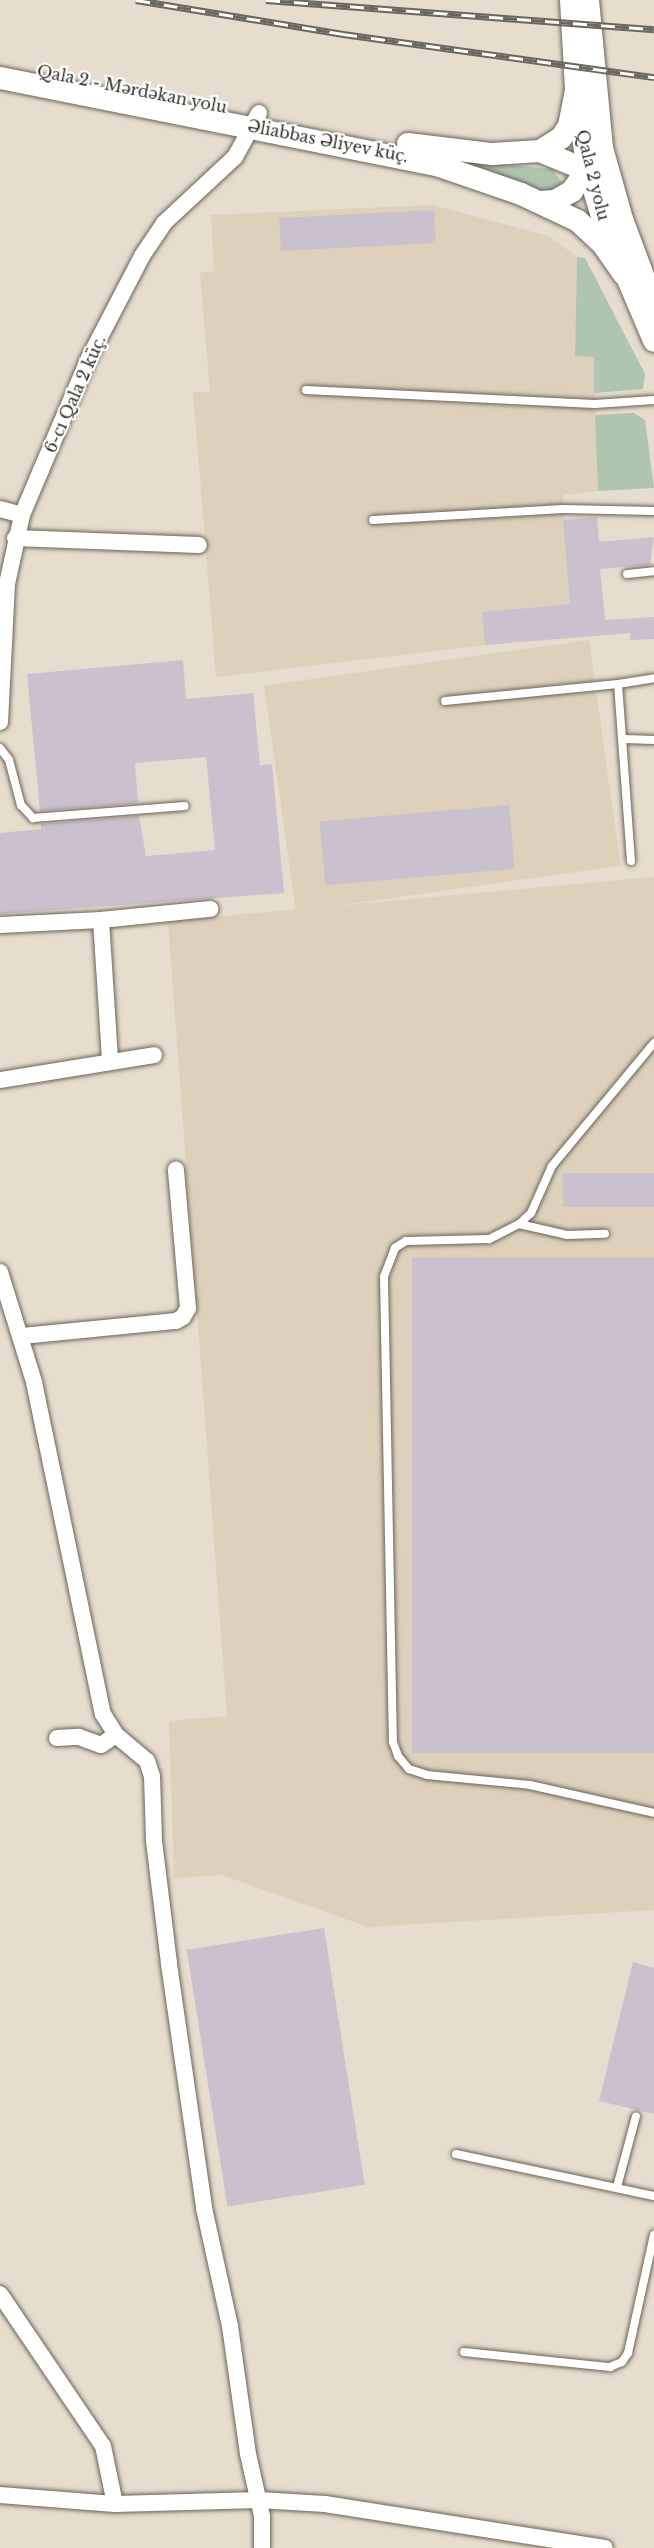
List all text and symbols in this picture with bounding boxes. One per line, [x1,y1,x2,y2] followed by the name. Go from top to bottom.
[35,61,229,117] street label: Qala 2 - Mərdəkan yolu
[246,116,410,166] street label: Əliabbas Əliyev küç.
[572,127,614,223] street label: Qala 2 yolu
[40,332,110,456] street label: 6-cı Qala 2 küç.

